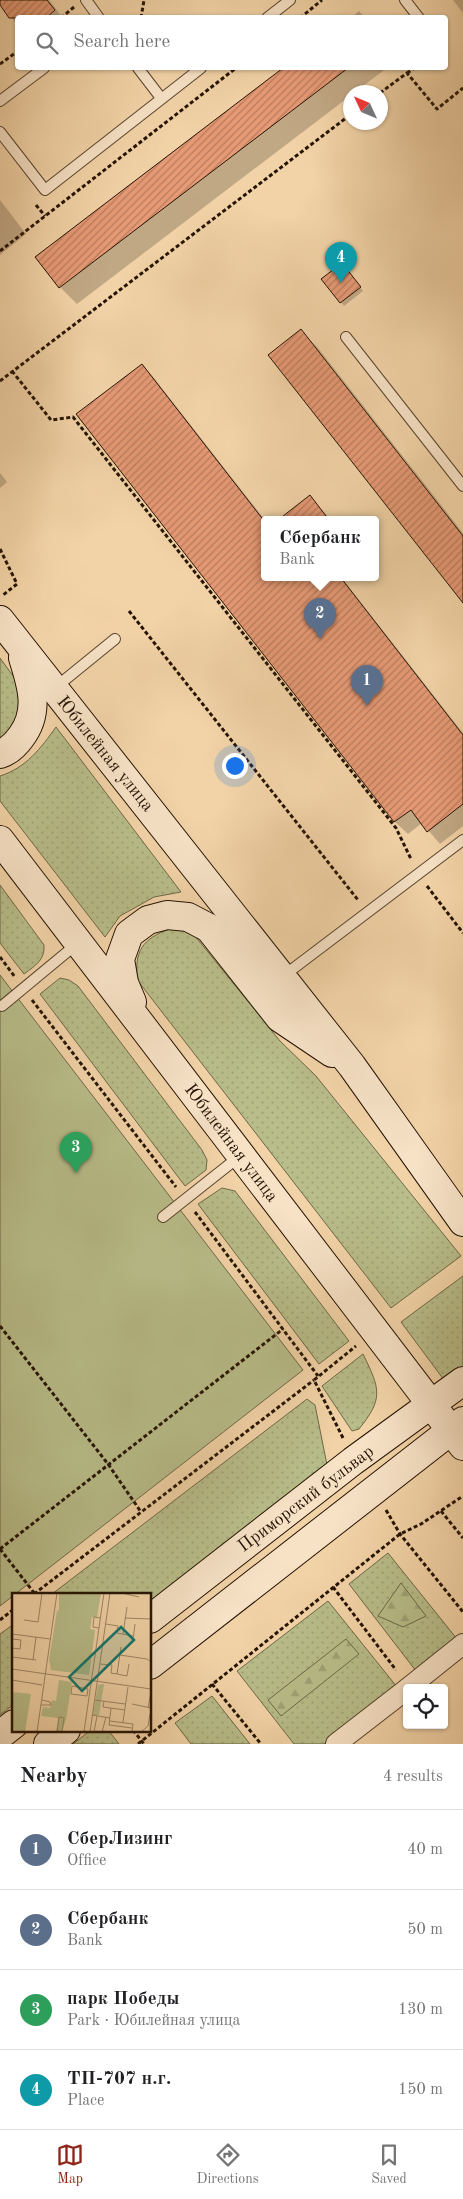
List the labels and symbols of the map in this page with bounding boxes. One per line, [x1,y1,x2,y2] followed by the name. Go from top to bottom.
[343,85,388,130] north arrow
[325,242,357,283] pin: 4
[304,598,336,639] pin: 2
[351,665,383,706] pin: 1
[53,693,157,815] street label: Юбилейная улица
[222,753,248,779] your location
[181,1081,281,1206] street label: Юбилейная улица
[60,1132,92,1173] pin: 3
[235,1442,377,1556] street label: Приморский бульвар
[12,1593,151,1732] inset map

